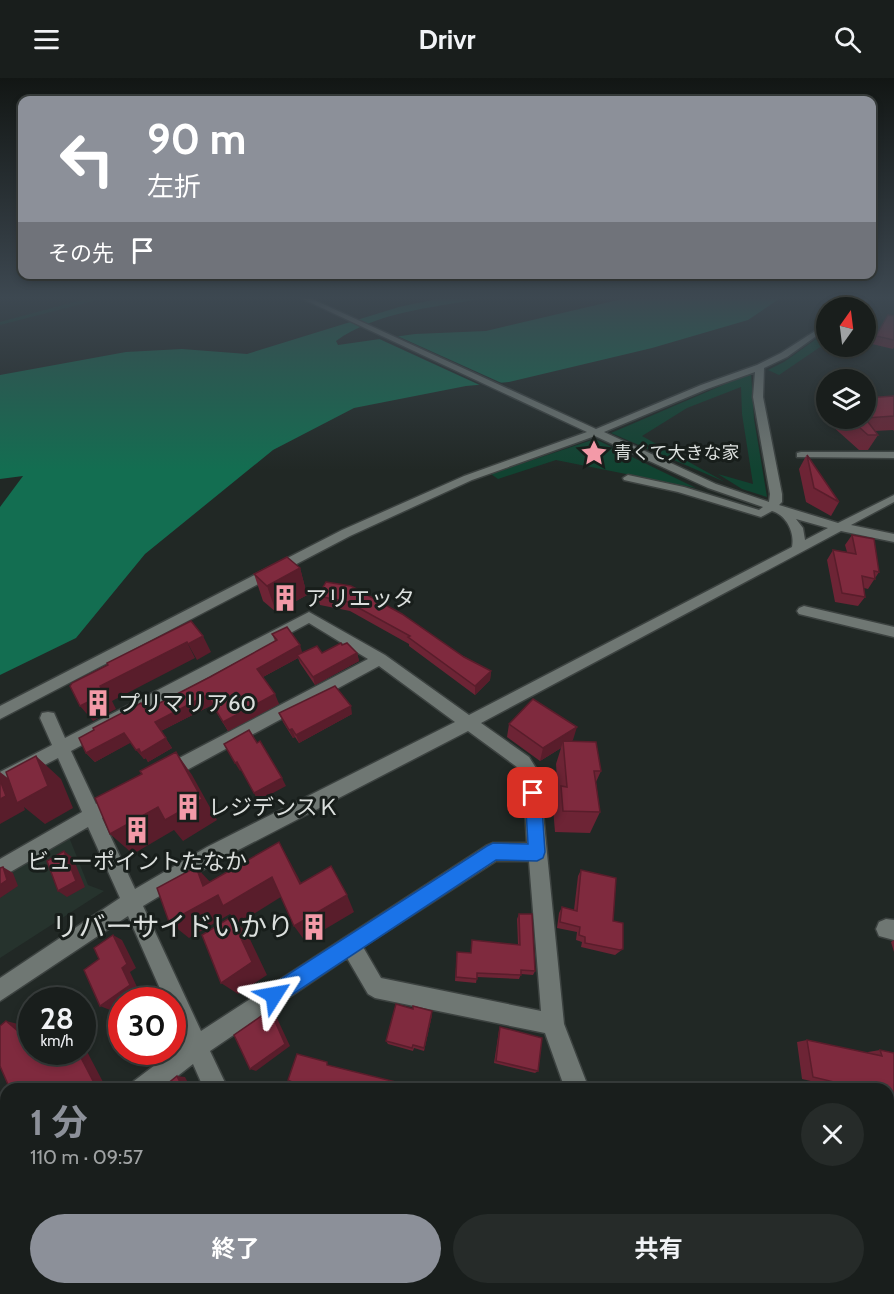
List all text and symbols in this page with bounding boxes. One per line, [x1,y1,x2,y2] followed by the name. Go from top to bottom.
[30,23,63,56] icon: menu
[419,23,475,56] text: Drivr
[831,23,864,56] icon: search
[147,113,246,165] text: 90 m
[48,120,126,198] icon: left
[147,170,201,203] text: 左折
[126,234,159,267] icon: arrive
[48,240,114,267] text: その先
[816,297,876,357] north arrow
[816,297,876,429] map controls
[816,369,876,429] button: layers
[579,438,609,468] place icon: 青くて大きな家
[614,442,739,464] place label: 青くて大きな家
[270,583,300,613] building icon: アリエッタ
[305,585,415,612] place label: アリエッタ
[83,688,113,718] building icon: プリマリア60
[118,690,256,717] place label: プリマリア60
[507,767,558,818] pin
[516,776,549,809] icon: arrive
[173,792,203,822] building icon: レジデンスＫ
[208,794,340,821] place label: レジデンスＫ
[122,815,152,845] building icon: ビューポイントたなか
[27,848,247,875] place label: ビューポイントたなか
[52,910,294,943] place label: リバーサイドいかり
[299,912,329,942] building icon: リバーサイドいかり
[242,963,306,1027] position arrow
[108,987,186,1065] speed limit sign: 30
[40,1000,74,1037] text: 28
[41,1032,73,1050] text: km/h
[30,1100,87,1144] text: 1 分
[801,1103,864,1166] button: close
[30,1145,143,1169] text: 110 m · 09:57
[30,1214,441,1283] button: 終了
[453,1214,864,1283] button: 共有

